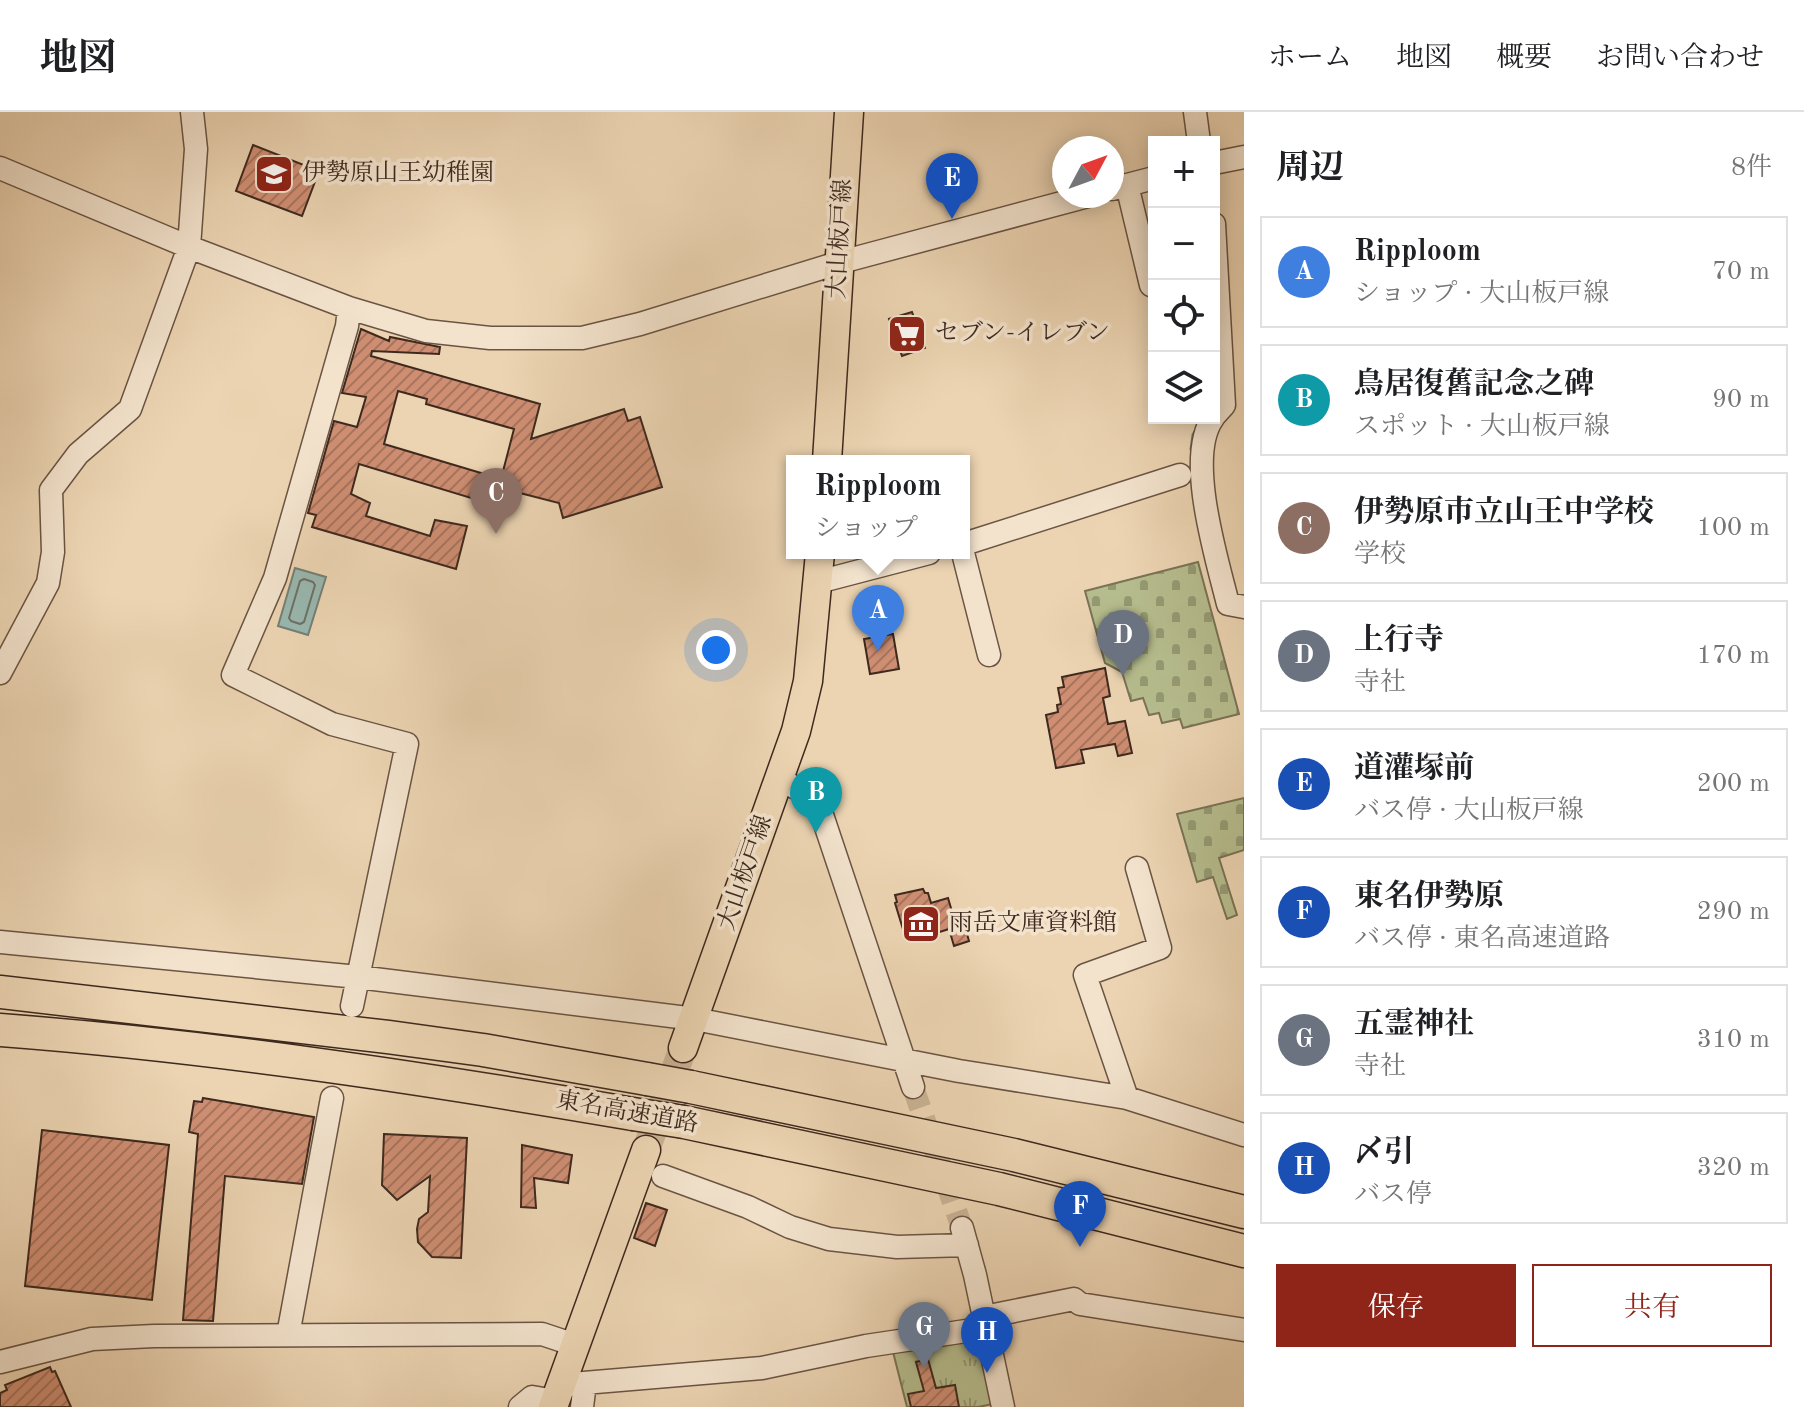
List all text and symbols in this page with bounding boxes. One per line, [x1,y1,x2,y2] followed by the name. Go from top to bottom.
[40,41,116,79] text: 地図
[1268,45,1352,73] text: ホーム
[1396,45,1452,73] text: 地図
[1496,45,1552,73] text: 概要
[1596,45,1764,73] text: お問い合わせ
[1052,136,1124,208] north arrow
[1148,136,1220,424] map controls
[1148,136,1220,208] button: +
[1276,152,1344,186] text: 周辺
[253,153,295,195] school or university icon: 伊勢原山王幼稚園
[926,153,978,219] pin: E
[1731,155,1772,181] text: 8件
[302,159,494,186] place label: 伊勢原山王幼稚園
[823,178,856,300] street label: 大山板戸線
[1148,208,1220,280] button: −
[1354,237,1481,267] text: Ripploom
[1294,259,1314,285] text: A
[1712,259,1770,285] text: 70 m
[1148,280,1220,352] button: locate
[1354,281,1609,307] text: ショップ · 大山板戸線
[886,313,928,355] supermarket icon: セブン-イレブン
[935,320,1110,346] place label: セブン-イレブン
[1148,352,1220,424] button: layers
[1354,370,1594,400] text: 鳥居復舊記念之碑
[1295,387,1313,413] text: B
[1712,387,1770,413] text: 90 m
[1354,414,1610,440] text: スポット · 大山板戸線
[786,455,970,559] popup
[470,468,522,534] pin: C
[815,472,941,502] text: Ripploom
[1354,498,1654,528] text: 伊勢原市立山王中学校
[1295,515,1313,541] text: C
[1697,515,1770,541] text: 100 m
[815,516,918,542] text: ショップ
[1354,542,1406,568] text: 学校
[852,585,904,651] pin: A
[1097,610,1149,676] pin: D
[1354,626,1444,656] text: 上行寺
[696,630,736,670] your location
[1294,643,1314,669] text: D
[1697,643,1770,669] text: 170 m
[1354,670,1406,696] text: 寺社
[1354,754,1474,784] text: 道灌塚前
[790,767,842,833] pin: B
[1295,771,1313,797] text: E
[1697,771,1770,797] text: 200 m
[1354,798,1584,824] text: バス停 · 大山板戸線
[712,811,777,934] street label: 大山板戸線
[1354,882,1504,912] text: 東名伊勢原
[1295,899,1313,925] text: F
[1697,899,1770,925] text: 290 m
[900,903,942,945] museum icon: 雨岳文庫資料館
[949,909,1117,936] place label: 雨岳文庫資料館
[1354,926,1610,952] text: バス停 · 東名高速道路
[1354,1010,1474,1040] text: 五霊神社
[1295,1027,1313,1053] text: G
[1697,1027,1770,1053] text: 310 m
[1354,1054,1406,1080] text: 寺社
[554,1086,701,1137] street label: 東名高速道路
[1354,1138,1414,1168] text: 〆引
[1293,1155,1315,1181] text: H
[1697,1155,1770,1181] text: 320 m
[1054,1181,1106,1247] pin: F
[1354,1182,1432,1208] text: バス停
[1276,1264,1516,1347] button: 保存
[1532,1264,1772,1347] button: 共有
[898,1302,950,1368] pin: G
[961,1307,1013,1373] pin: H

